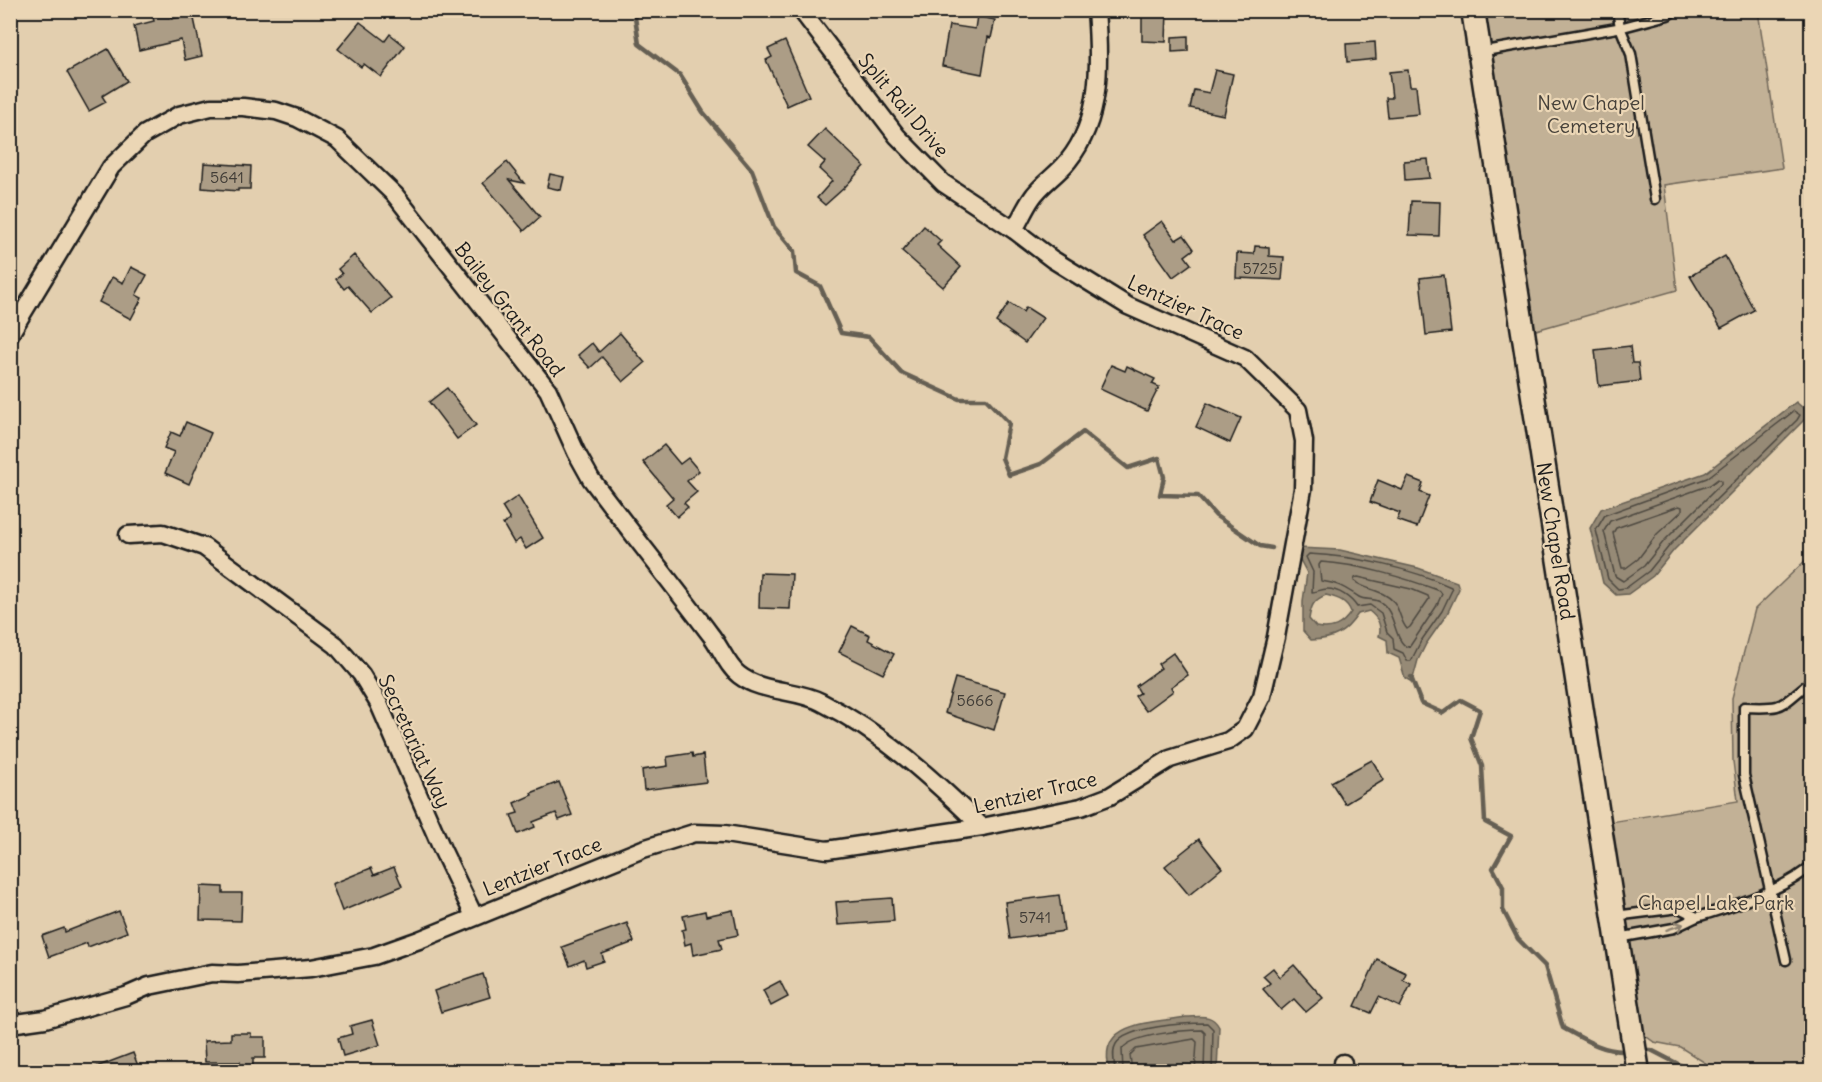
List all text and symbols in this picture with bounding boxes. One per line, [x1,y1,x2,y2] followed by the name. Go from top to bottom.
[853,48,955,162] street label: Split Rail Drive
[1537,90,1645,138] park label: New Chapel Cemetery
[210,167,244,187] house number: 5641
[450,237,570,381] street label: Bailey Grant Road
[1242,258,1278,278] house number: 5725
[1124,269,1248,345] street label: Lentzier Trace
[1531,460,1581,622] street label: New Chapel Road
[373,670,457,812] street label: Secretariat Way
[957,690,993,710] house number: 5666
[971,766,1099,818] street label: Lentzier Trace
[479,831,605,901] street label: Lentzier Trace
[1638,890,1794,915] park label: Chapel Lake Park
[1019,907,1051,927] house number: 5741
[1665,920,1684,931] one-way arrow

